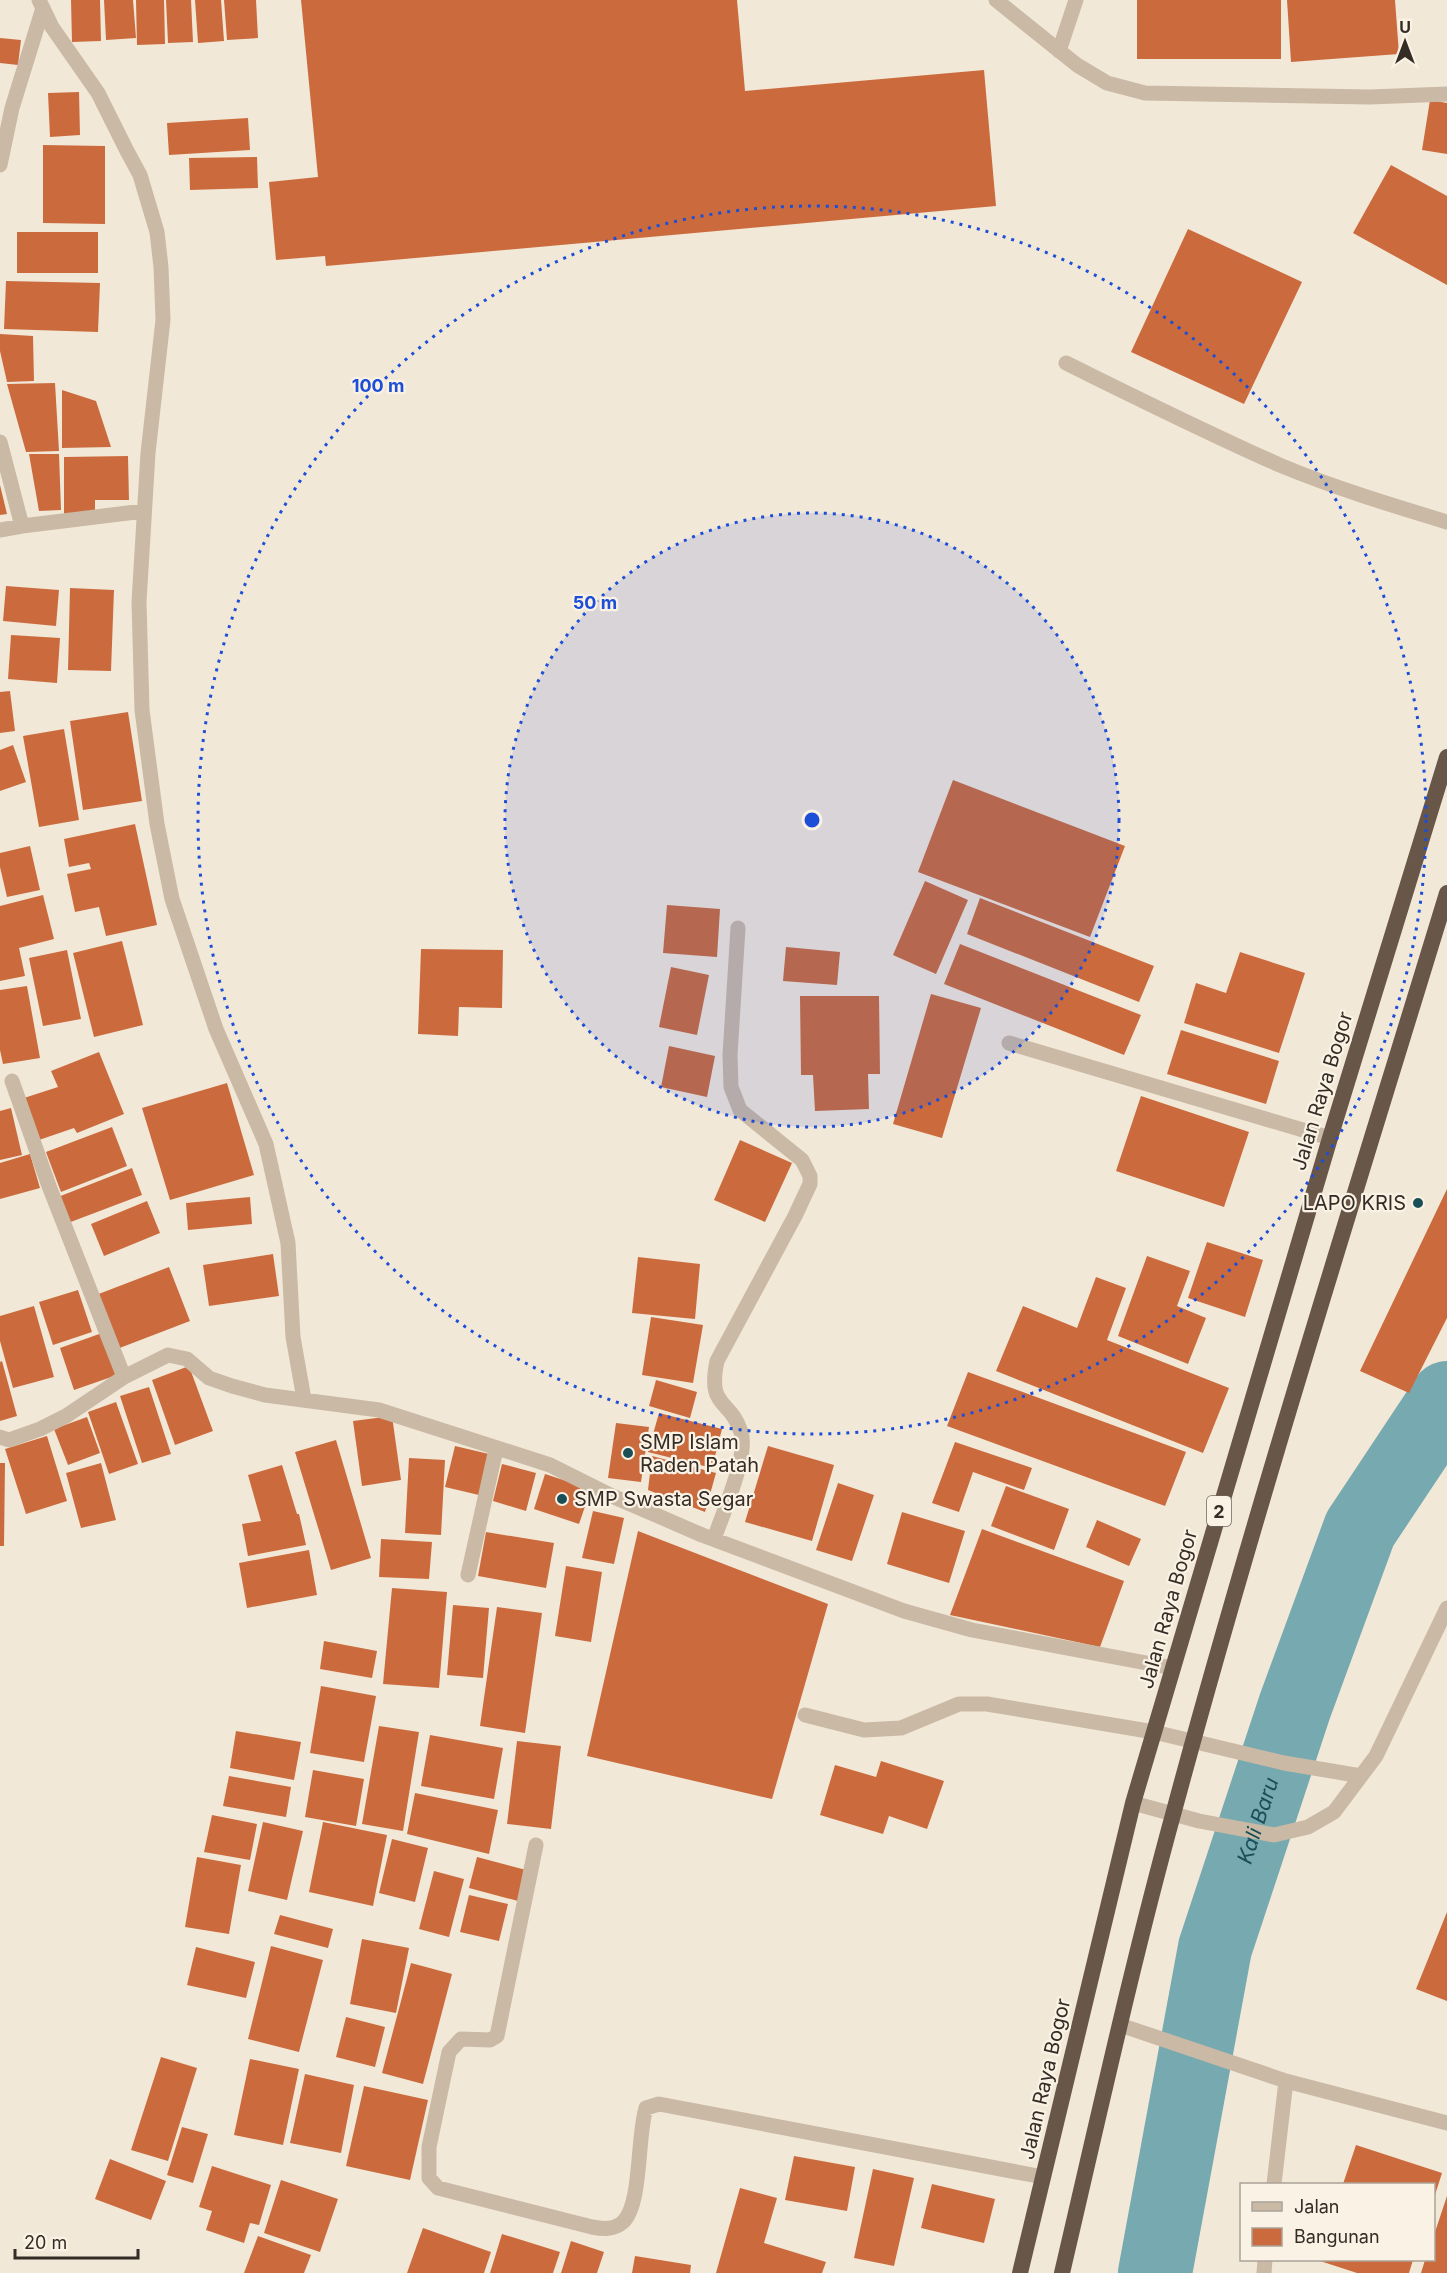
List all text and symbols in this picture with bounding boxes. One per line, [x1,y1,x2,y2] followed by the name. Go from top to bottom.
[1375,12,1435,72] north arrow
[1399,17,1411,37] text: U
[352,375,404,396] text: 100 m
[573,592,617,613] text: 50 m
[802,810,822,830] centre of rings
[1286,1008,1358,1173] street label: Jalan Raya Bogor
[1303,1191,1406,1215] place label: LAPO KRIS
[1411,1196,1425,1210] marker: LAPO KRIS
[640,1430,759,1477] place label: SMP Islam Raden Patah
[621,1446,635,1460] marker: SMP Islam Raden Patah
[574,1487,754,1511] place label: SMP Swasta Segar
[555,1492,569,1506] marker: SMP Swasta Segar
[1207,1496,1231,1526] road number: 2
[1134,1526,1202,1691] street label: Jalan Raya Bogor
[1231,1774,1283,1867] water label: Kali Baru
[1015,1996,1075,2162] street label: Jalan Raya Bogor
[1240,2183,1435,2261] legend
[1294,2196,1339,2217] text: Jalan
[15,2222,138,2260] scale bar
[1294,2226,1380,2247] text: Bangunan
[24,2232,67,2253] text: 20 m

